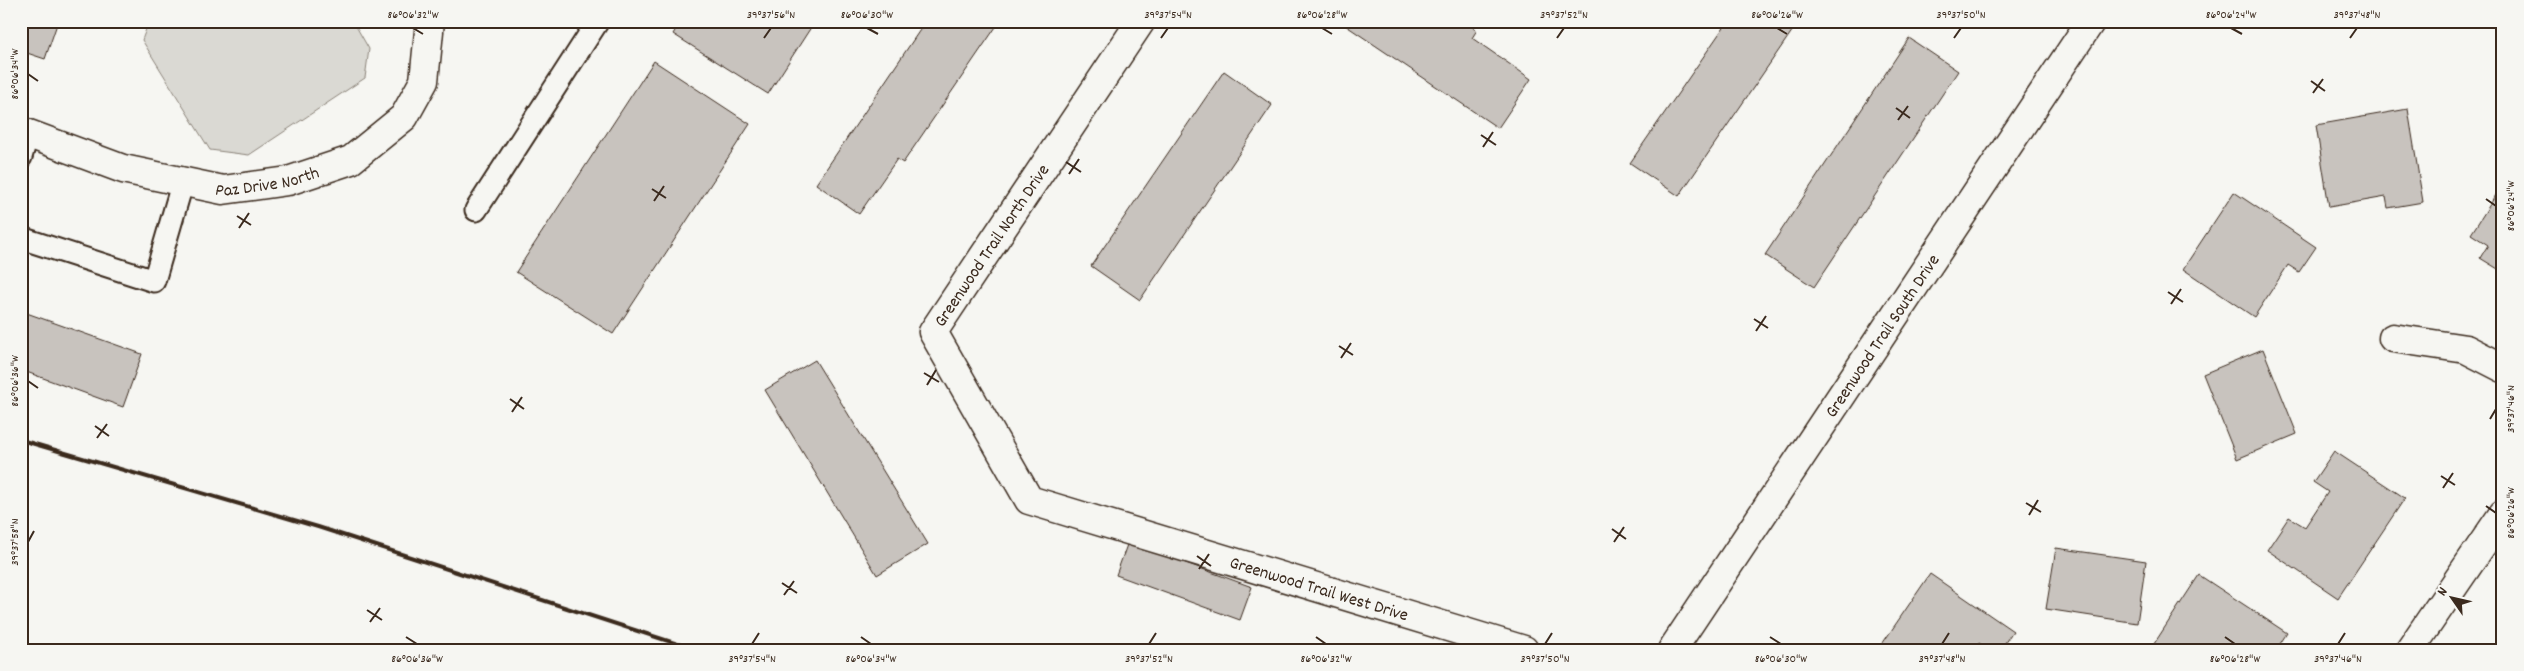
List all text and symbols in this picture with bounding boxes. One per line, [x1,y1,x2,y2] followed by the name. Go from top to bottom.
[387,7,439,24] text: 86°06'32"W
[747,7,795,24] text: 39°37'56"N
[841,7,893,24] text: 86°06'30"W
[1144,7,1192,24] text: 39°37'54"N
[1297,7,1347,24] text: 86°06'28"W
[1540,7,1588,24] text: 39°37'52"N
[1751,7,1803,24] text: 86°06'26"W
[1936,7,1986,24] text: 39°37'50"N
[2206,7,2256,24] text: 86°06'24"W
[2334,7,2381,24] text: 39°37'48"N
[7,48,24,99] text: 86°06'34"W
[929,160,1057,333] street label: Greenwood Trail North Drive
[213,161,323,205] street label: Paz Drive North
[2503,181,2520,231] text: 86°06'24"W
[1820,250,1947,423] street label: Greenwood Trail South Drive
[7,355,24,407] text: 86°06'36"W
[2503,385,2520,433] text: 39°37'46"N
[2503,487,2520,539] text: 86°06'26"W
[7,518,24,566] text: 39°37'58"N
[1226,551,1411,629] street label: Greenwood Trail West Drive
[2426,574,2476,624] north arrow
[2433,583,2453,600] text: N
[391,651,443,668] text: 86°06'36"W
[728,651,776,668] text: 39°37'54"N
[846,651,897,668] text: 86°06'34"W
[1125,651,1173,668] text: 39°37'52"N
[1300,651,1352,668] text: 86°06'32"W
[1520,651,1570,668] text: 39°37'50"N
[1755,651,1807,668] text: 86°06'30"W
[1919,651,1966,668] text: 39°37'48"N
[2210,651,2260,668] text: 86°06'28"W
[2314,651,2362,668] text: 39°37'46"N

